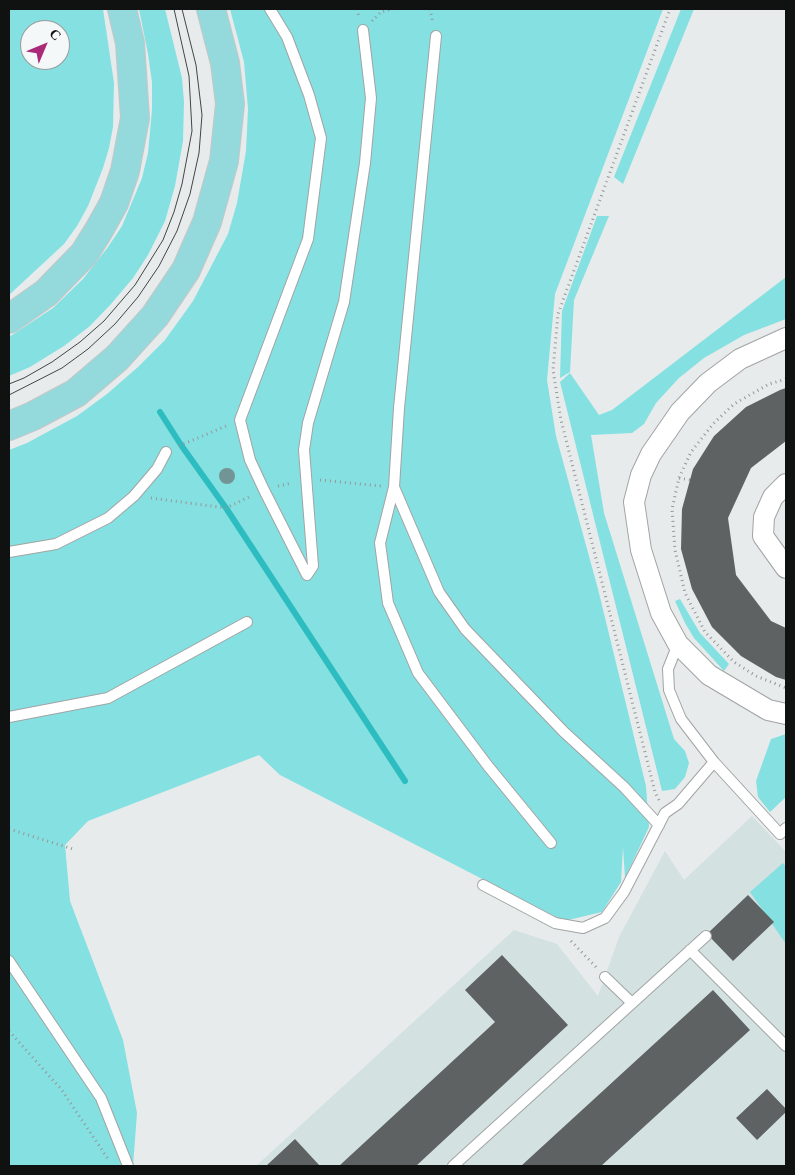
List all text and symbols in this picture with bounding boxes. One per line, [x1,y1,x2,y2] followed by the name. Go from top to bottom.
[20,20,70,70] north arrow
[46,26,64,44] text: С

